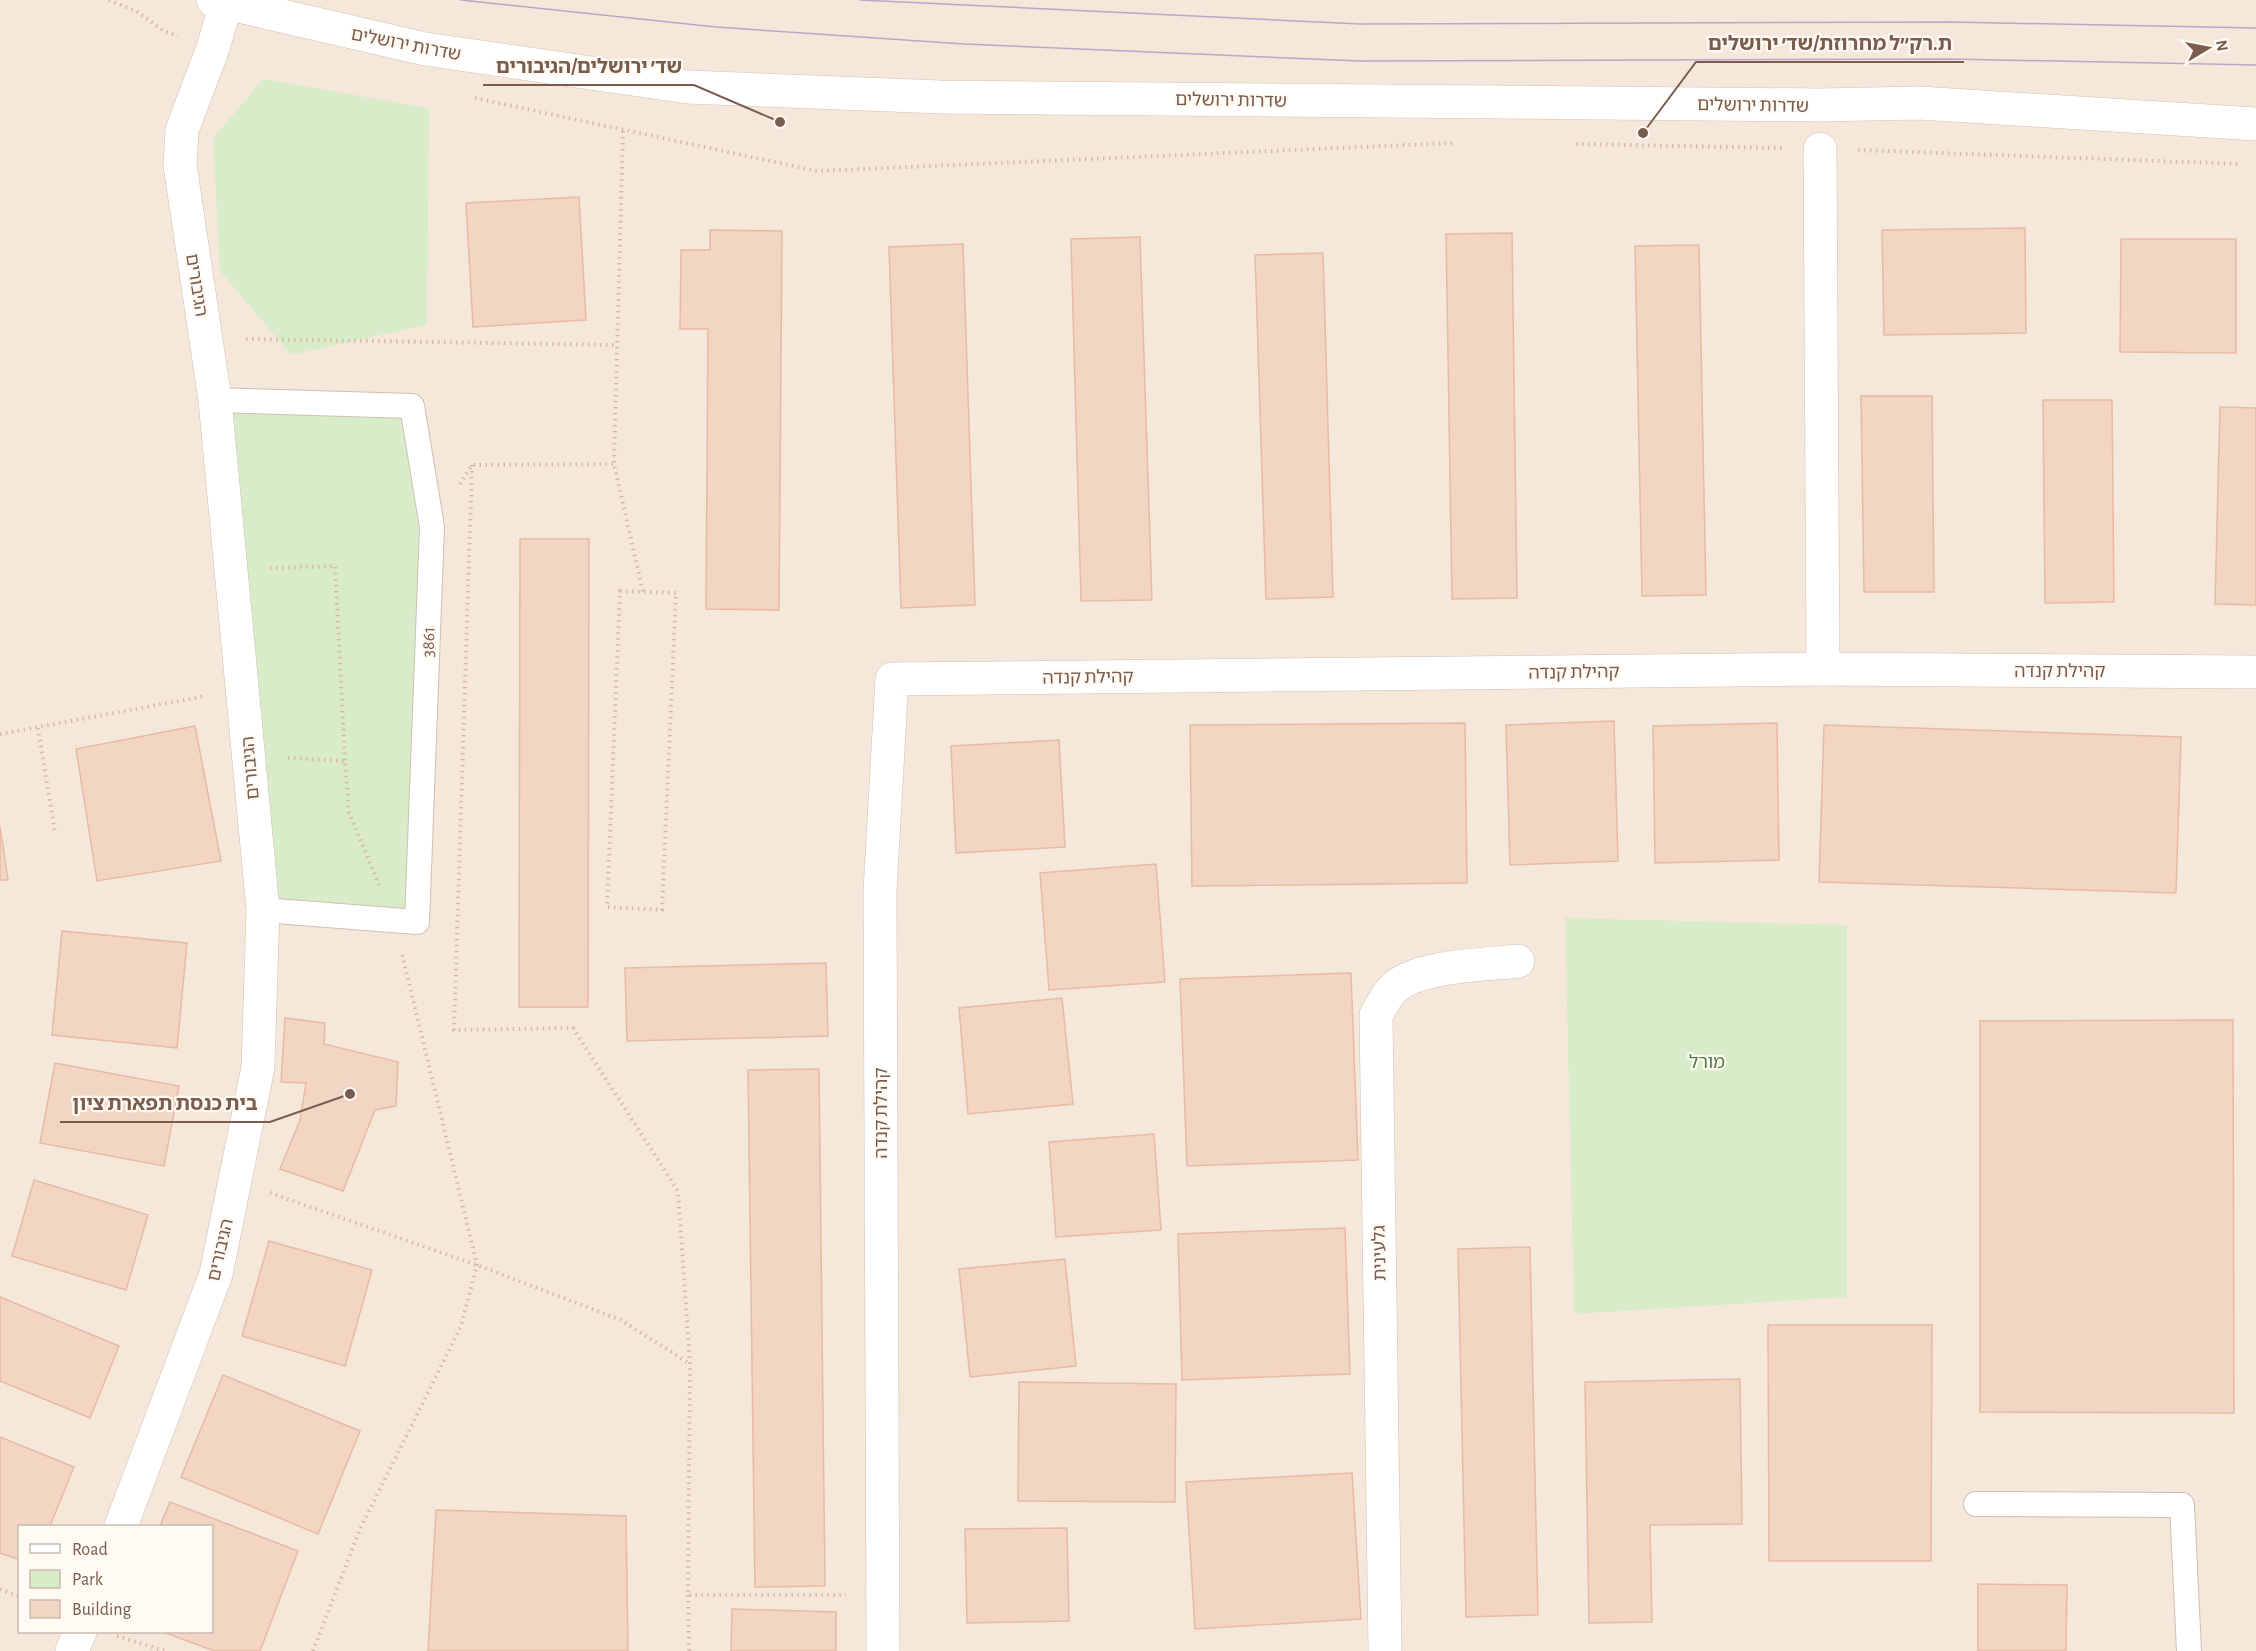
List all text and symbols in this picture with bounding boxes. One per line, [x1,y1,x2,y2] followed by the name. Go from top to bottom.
[2178,18,2238,78] north arrow
[1696,24,1964,62] callout: ת.רק״ל מחרוזת/שד׳ ירושלים
[349,25,463,64] street label: שדרות ירושלים
[1708,34,1952,54] text: ת.רק״ל מחרוזת/שד׳ ירושלים
[2213,39,2231,52] text: N
[483,47,694,85] callout: שד׳ ירושלים/הגיבורים
[496,57,682,77] text: שד׳ ירושלים/הגיבורים
[1175,90,1287,111] street label: שדרות ירושלים
[1697,95,1809,116] street label: שדרות ירושלים
[182,252,210,318] street label: הגיבורים
[419,626,439,658] street label: 3861
[1528,662,1620,683] street label: קהילת קנדה
[2014,662,2106,681] street label: קהילת קנדה
[1042,667,1134,688] street label: קהילת קנדה
[239,735,263,800] street label: הגיבורים
[1689,1053,1725,1072] park label: מורל
[872,1067,891,1159] street label: קהילת קנדה
[60,1084,270,1122] callout: בית כנסת תפארת ציון
[72,1094,258,1114] text: בית כנסת תפארת ציון
[205,1217,237,1283] street label: הגיבורים
[1370,1225,1389,1281] street label: גלעינית
[18,1525,213,1633] legend
[72,1541,108,1559] text: Road
[72,1571,104,1589] text: Park
[72,1601,132,1619] text: Building

